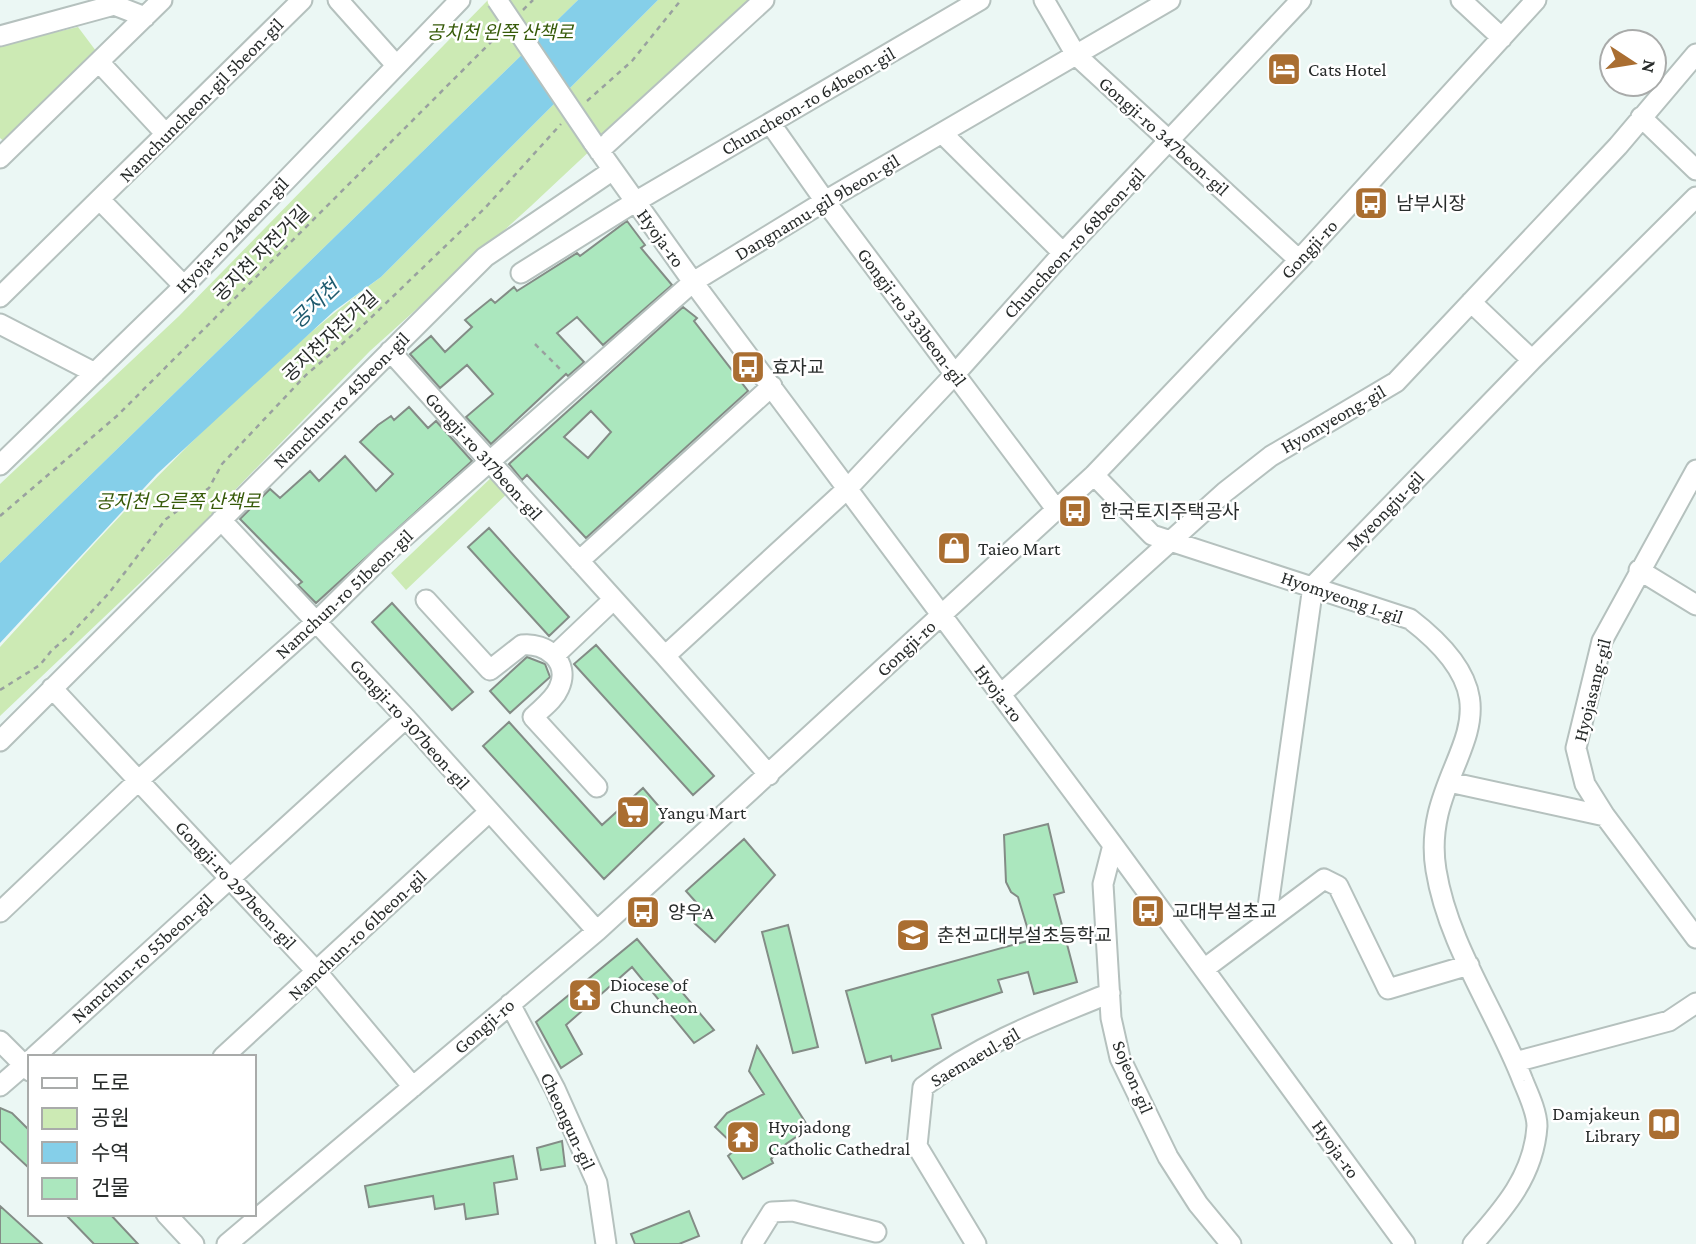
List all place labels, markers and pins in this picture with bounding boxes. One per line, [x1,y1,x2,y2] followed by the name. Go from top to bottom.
[1265,50,1303,88] hotel icon: Cats Hotel
[1308,59,1386,80] place label: Cats Hotel
[1352,184,1390,222] bus stop icon: 남부시장
[1396,193,1466,214] place label: 남부시장
[729,348,767,386] bus stop icon: 효자교
[772,357,824,378] place label: 효자교
[1056,492,1094,530] bus stop icon: 한국토지주택공사
[1100,501,1240,522] place label: 한국토지주택공사
[935,529,973,567] shop icon: Taieo Mart
[978,538,1061,559] place label: Taieo Mart
[614,793,652,831] supermarket icon: Yangu Mart
[658,802,747,823] place label: Yangu Mart
[1129,892,1167,930] bus stop icon: 교대부설초교
[624,893,662,931] bus stop icon: 양우A
[1172,901,1277,922] place label: 교대부설초교
[668,902,714,923] place label: 양우A
[894,916,932,954] school or university icon: 춘천교대부설초등학교
[937,925,1112,946] place label: 춘천교대부설초등학교
[610,974,698,1017] place label: Diocese of Chuncheon
[566,976,604,1014] temple icon: Diocese of Chuncheon
[1552,1103,1640,1146] place label: Damjakeun Library
[1645,1105,1683,1143] library icon: Damjakeun Library
[768,1116,910,1159] place label: Hyojadong Catholic Cathedral
[724,1118,762,1156] temple icon: Hyojadong Catholic Cathedral

